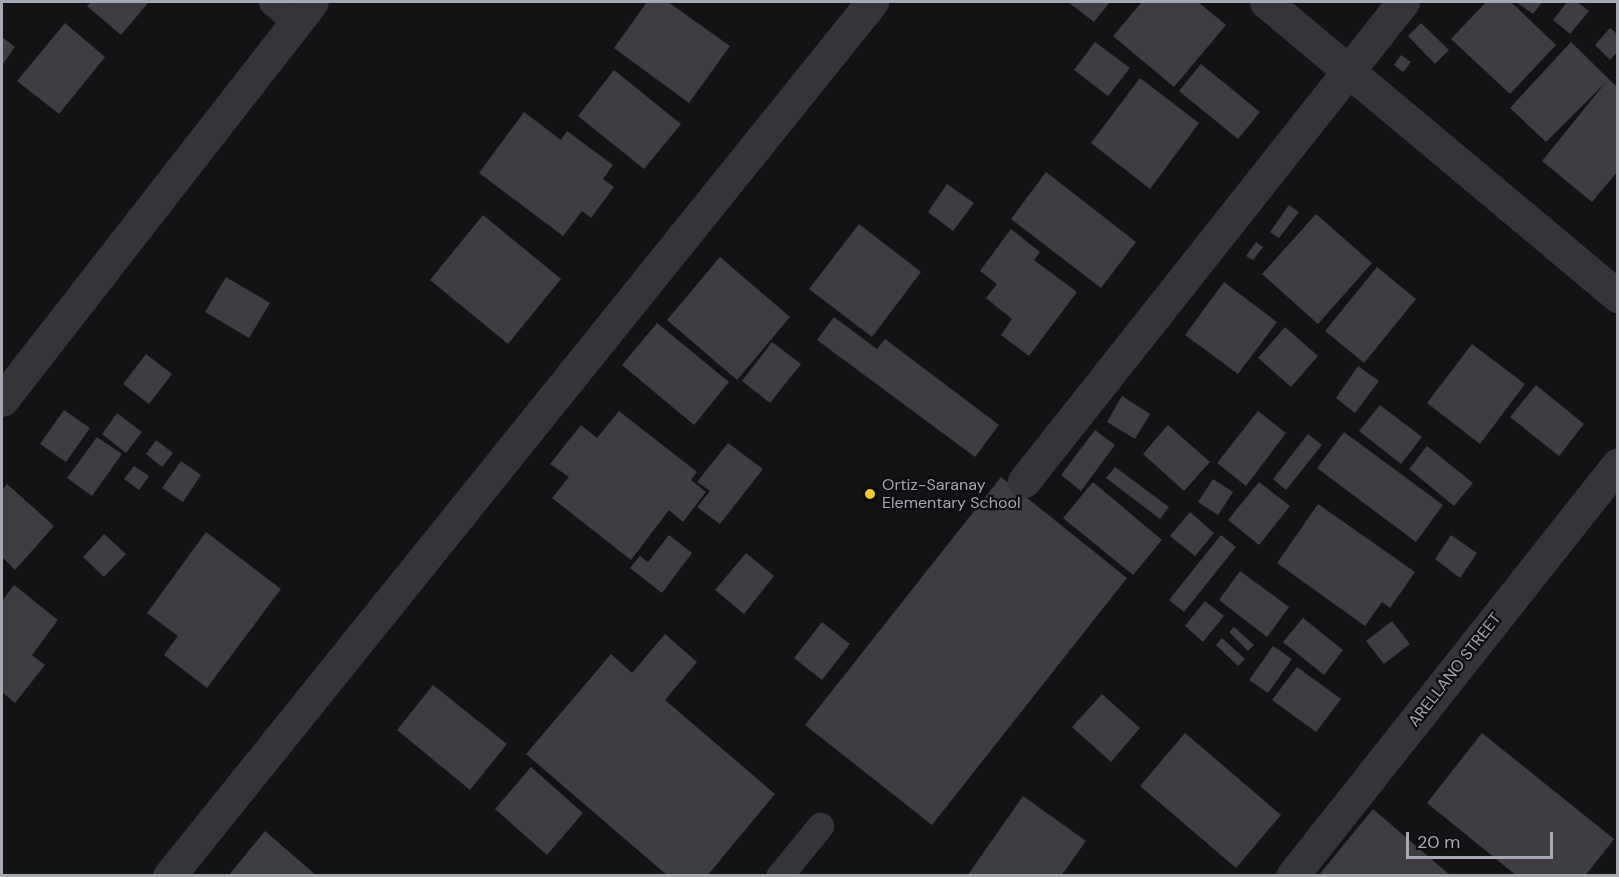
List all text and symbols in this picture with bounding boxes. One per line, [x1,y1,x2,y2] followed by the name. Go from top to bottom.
[882,475,1020,513] place label: Ortiz-Saranay Elementary School
[863,487,877,501] marker: Ortiz-Saranay Elementary School
[1405,609,1505,731] street label: ARELLANO STREET
[1409,820,1556,858] scale bar
[1417,830,1460,854] text: 20 m

